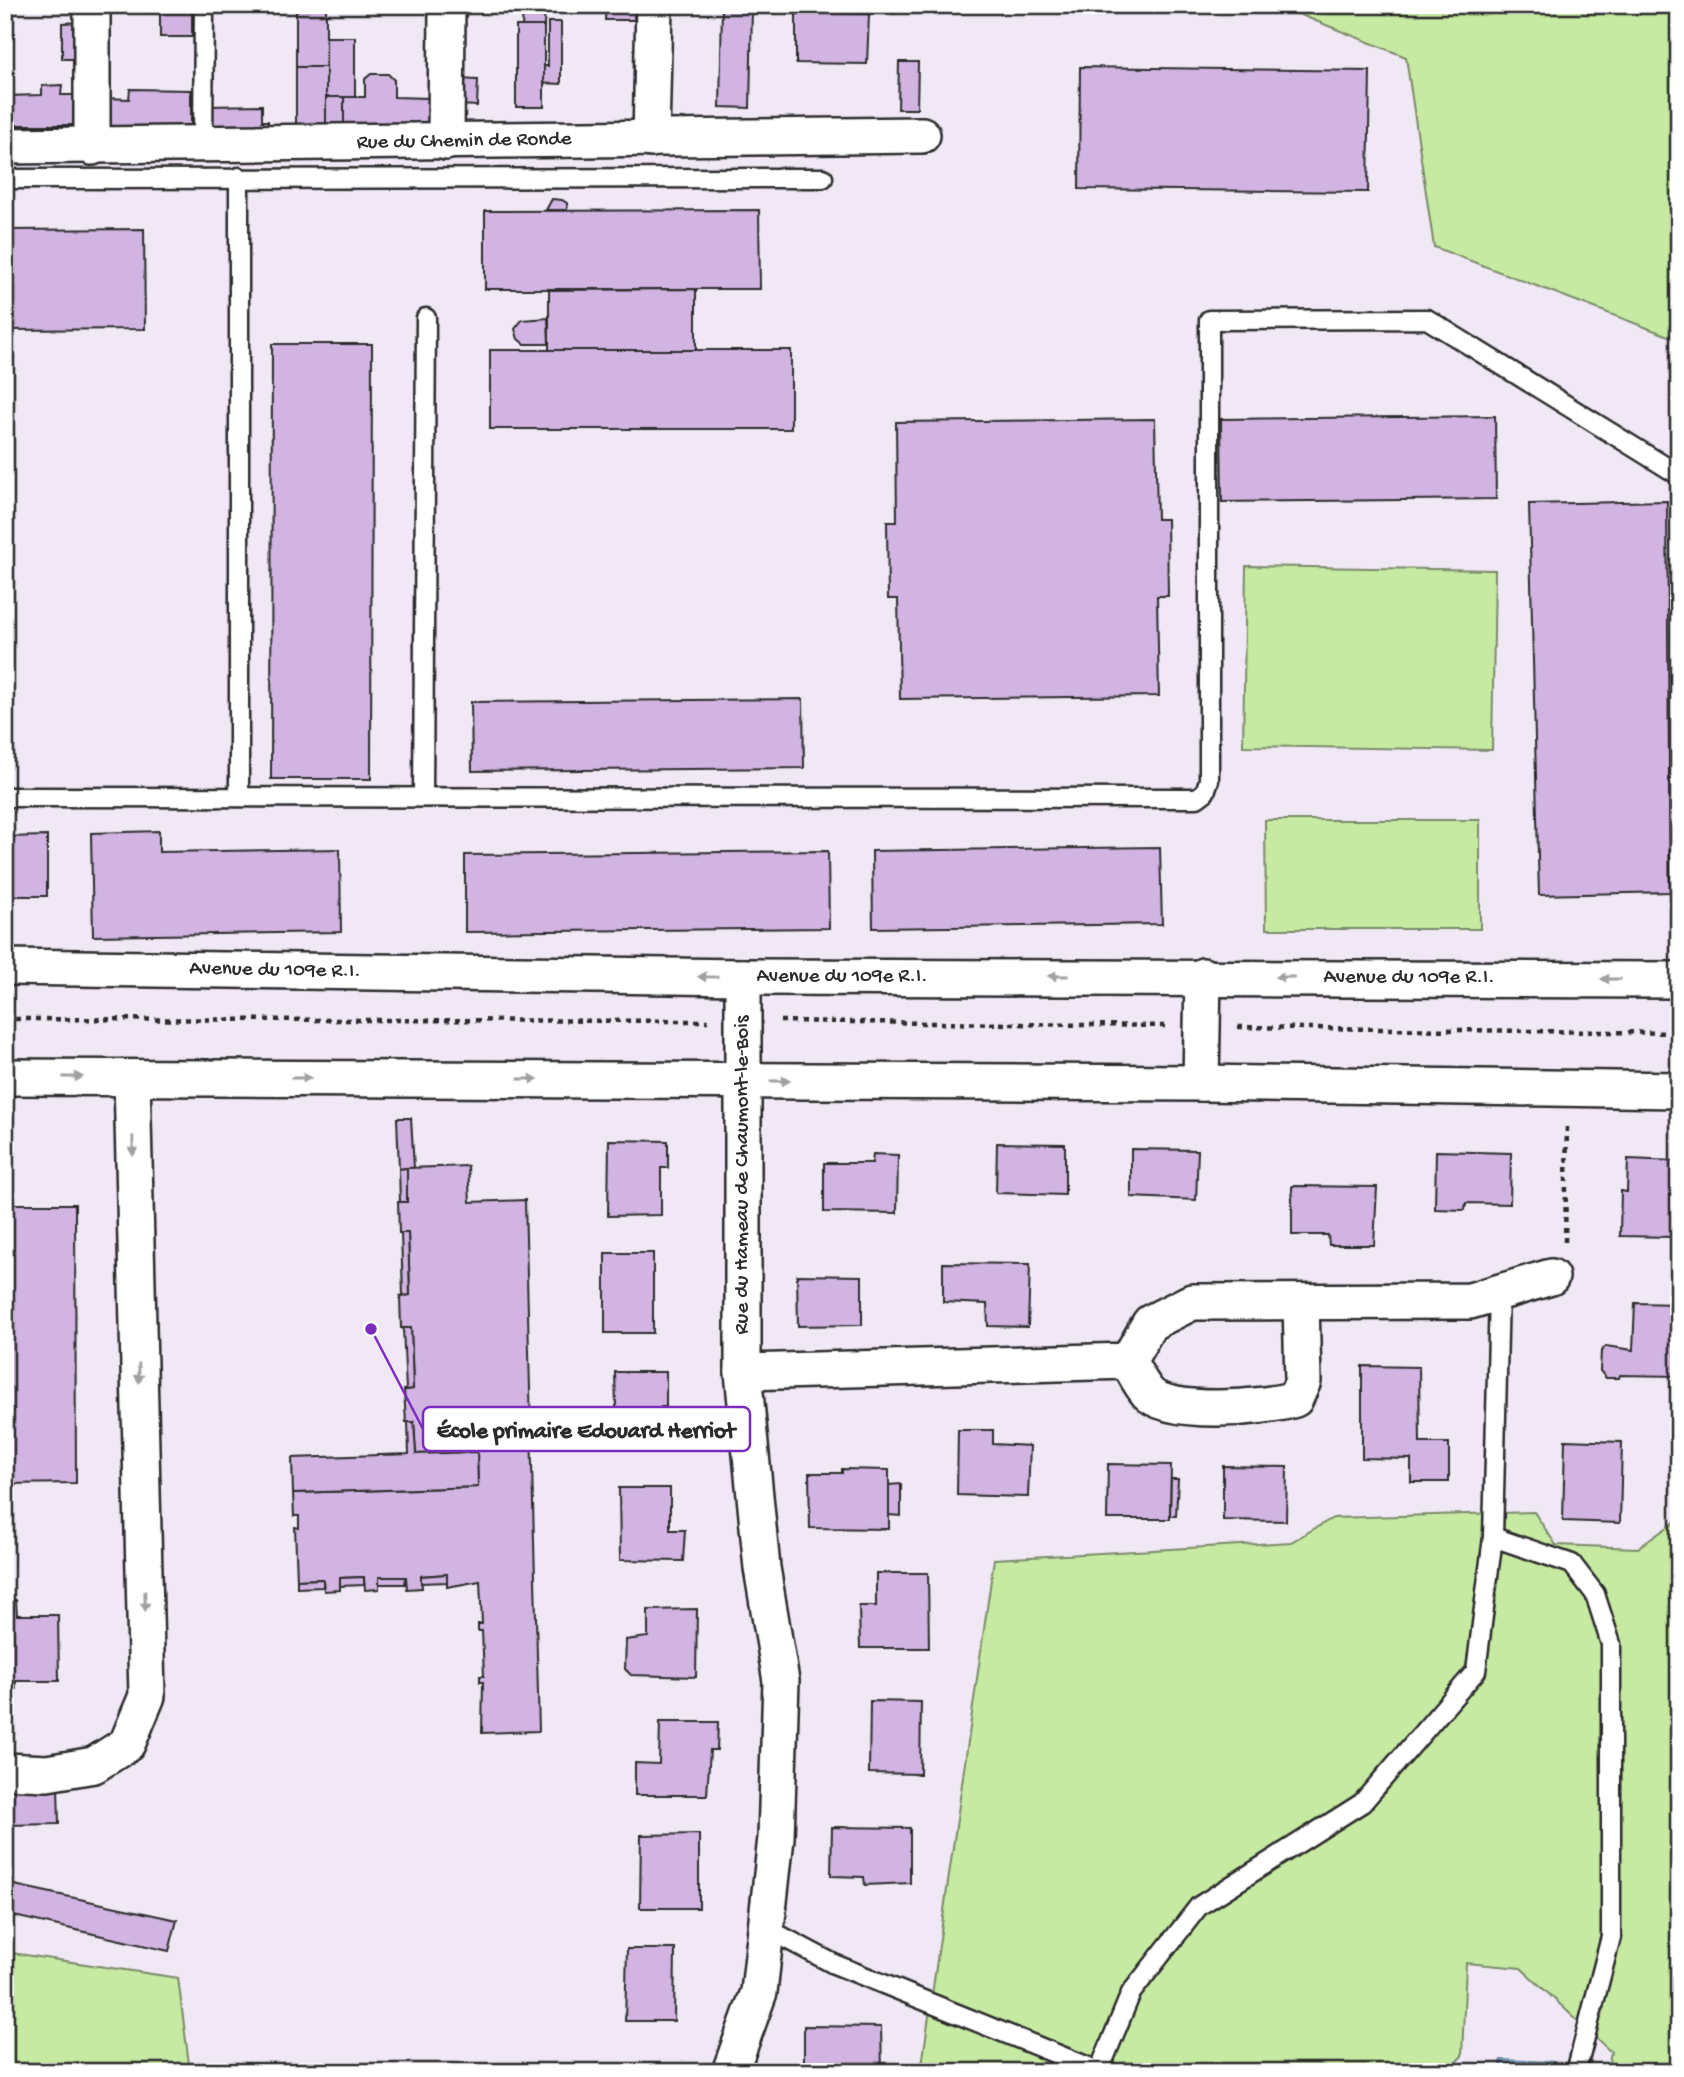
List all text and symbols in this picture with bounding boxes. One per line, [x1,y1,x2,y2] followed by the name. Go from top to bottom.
[356,128,573,156] street label: Rue du Chemin de Ronde
[189,957,361,985] street label: Avenue du 109e R.I.
[756,965,928,990] street label: Avenue du 109e R.I.
[1323,966,1495,991] street label: Avenue du 109e R.I.
[696,971,718,983] one-way arrow
[1046,971,1068,982] one-way arrow
[1274,971,1296,983] one-way arrow
[1599,973,1621,985] one-way arrow
[731,1014,756,1334] street label: Rue du Hameau de Chaumont-le-Bois
[63,1071,85,1083] one-way arrow
[290,1072,312,1084] one-way arrow
[518,1073,540,1085] one-way arrow
[770,1075,792,1086] one-way arrow
[128,1135,139,1157] one-way arrow
[133,1363,145,1385] one-way arrow
[423,1407,750,1451] callout: École primaire Edouard Herriot
[437,1419,738,1446] text: École primaire Edouard Herriot
[139,1590,151,1612] one-way arrow

